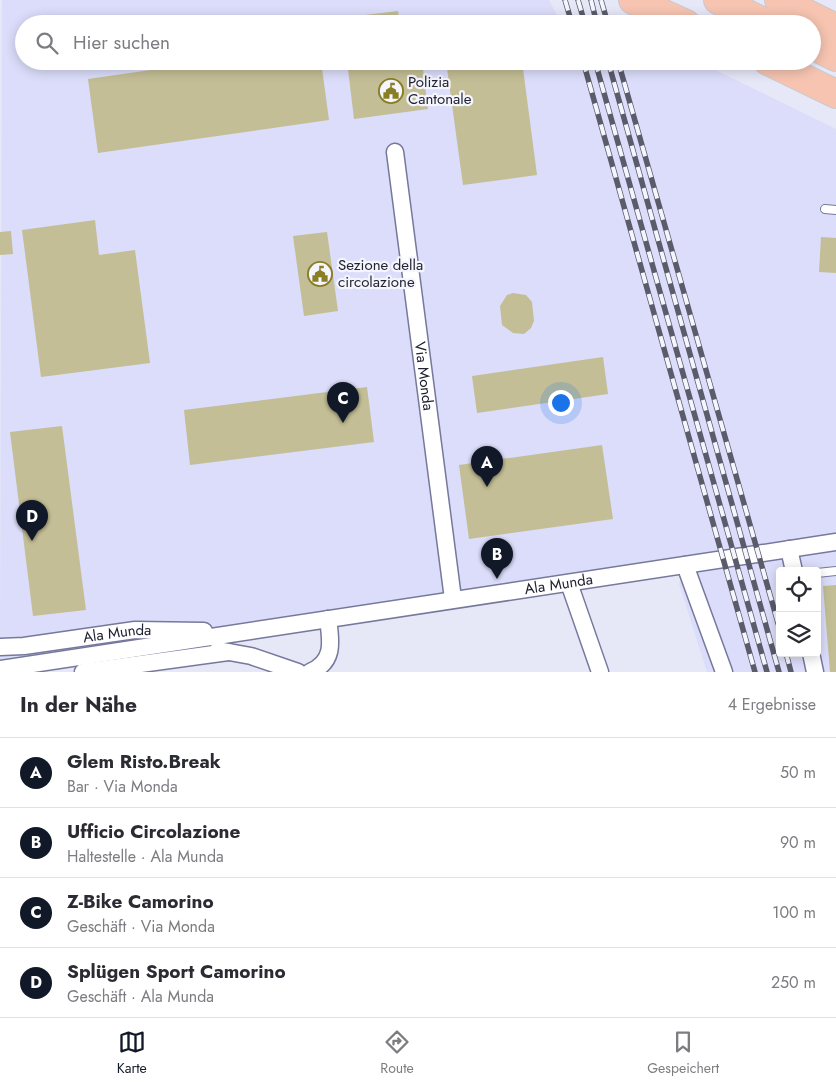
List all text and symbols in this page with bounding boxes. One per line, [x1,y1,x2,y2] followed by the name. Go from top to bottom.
[15,15,821,70] search box
[33,29,61,57] icon: search
[73,29,170,56] text: Hier suchen
[408,71,472,110] place label: Polizia Cantonale
[378,78,404,104] public building icon: Polizia Cantonale
[338,254,423,293] place label: Sezione della circolazione
[307,261,333,287] public building icon: Sezione della circolazione
[409,340,439,412] street label: Via Monda
[327,382,359,423] pin: C
[548,390,574,416] your location
[471,446,503,487] pin: A
[16,500,48,541] pin: D
[481,538,513,579] pin: B
[776,567,821,657] map controls
[776,567,821,612] button: locate
[523,568,594,600] street label: Ala Munda
[776,612,821,657] button: layers
[81,619,151,648] street label: Ala Munda
[20,690,137,720] text: In der Nähe
[728,693,816,716] text: 4 Ergebnisse
[67,748,221,775] text: Glem Risto.Break
[30,761,42,784] text: A
[780,761,816,784] text: 50 m
[67,775,178,798] text: Bar · Via Monda
[67,818,240,845] text: Ufficio Circolazione
[31,831,41,854] text: B
[780,831,816,854] text: 90 m
[67,845,224,868] text: Haltestelle · Ala Munda
[67,888,214,915] text: Z-Bike Camorino
[30,901,42,924] text: C
[772,901,816,924] text: 100 m
[67,915,215,938] text: Geschäft · Via Monda
[67,958,286,985] text: Splügen Sport Camorino
[30,971,42,994] text: D
[771,971,816,994] text: 250 m
[67,985,214,1008] text: Geschäft · Ala Munda
[117,1028,147,1078] tab: Karte
[380,1028,414,1078] tab: Route
[647,1028,719,1078] tab: Gespeichert

